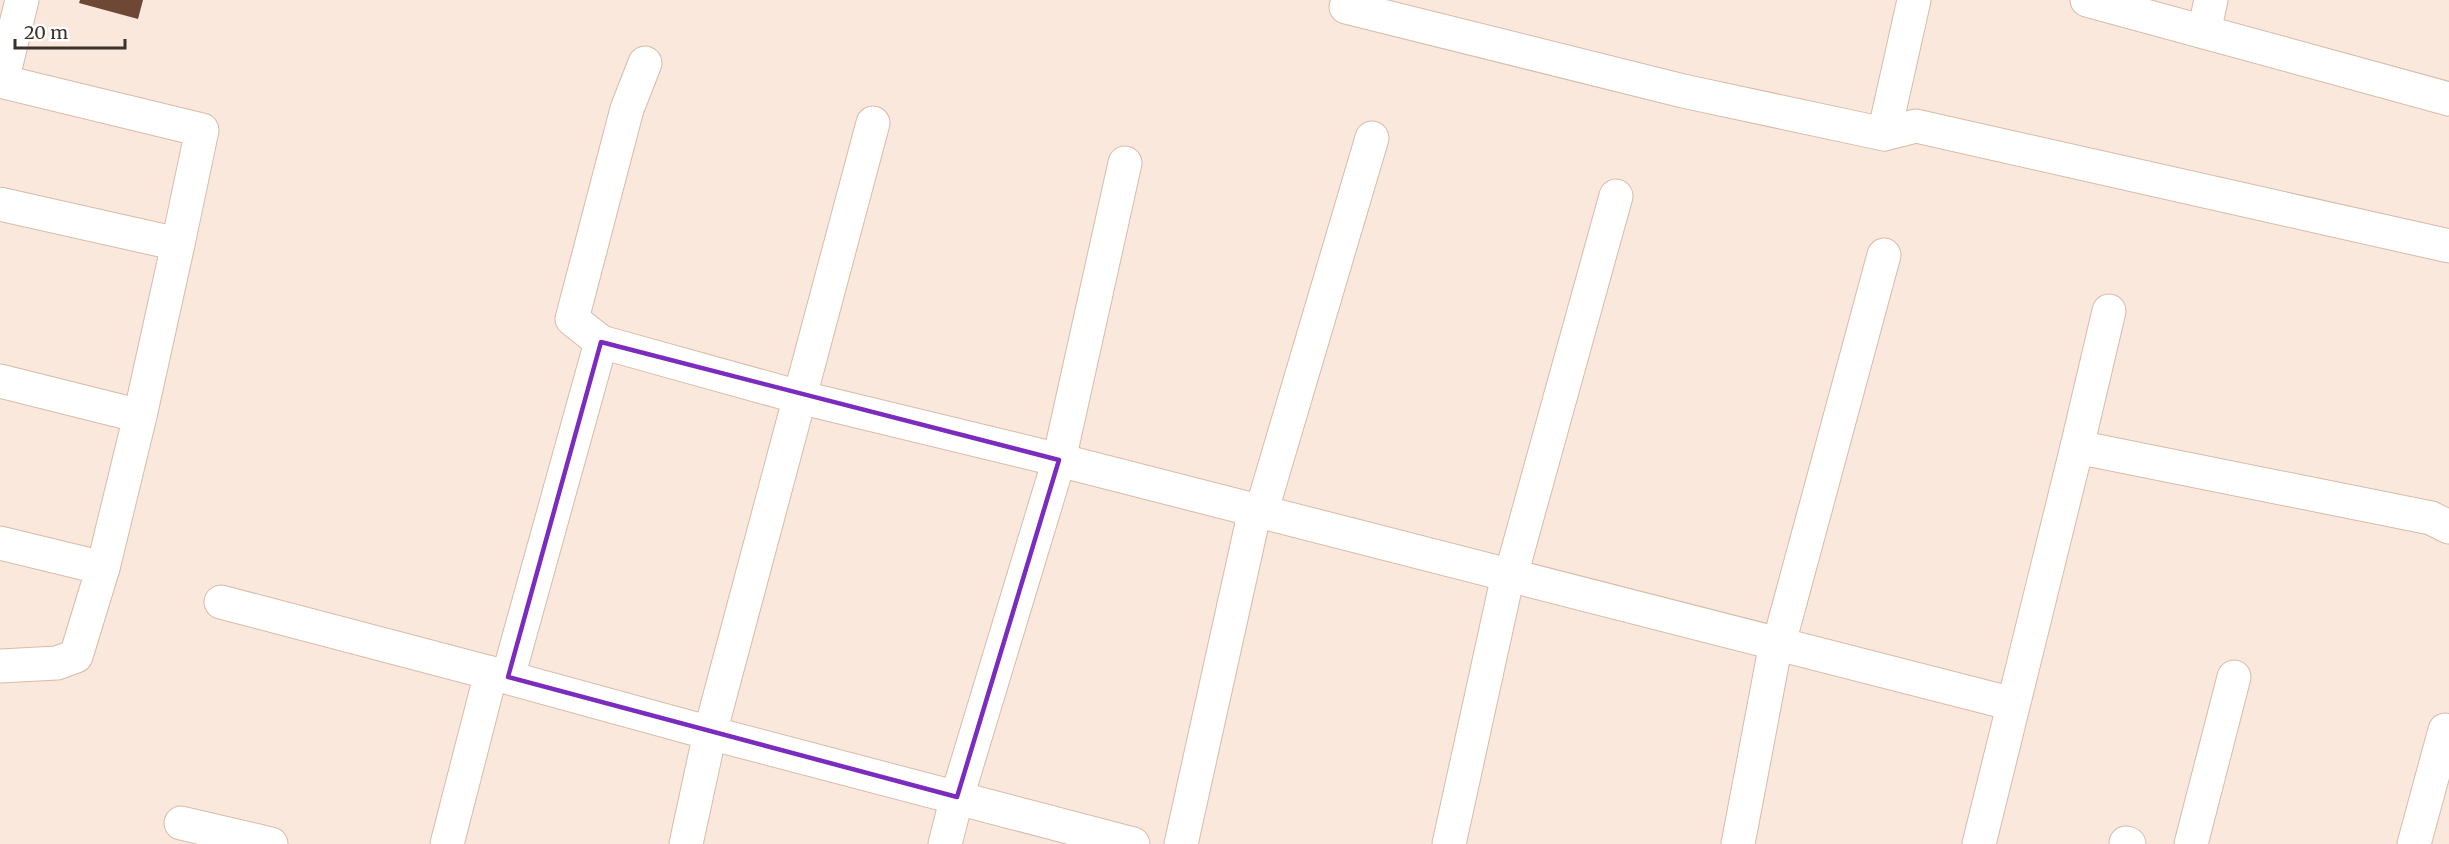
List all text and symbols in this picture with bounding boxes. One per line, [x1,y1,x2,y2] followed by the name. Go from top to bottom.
[15,12,124,50] scale bar
[24,21,68,44] text: 20 m

